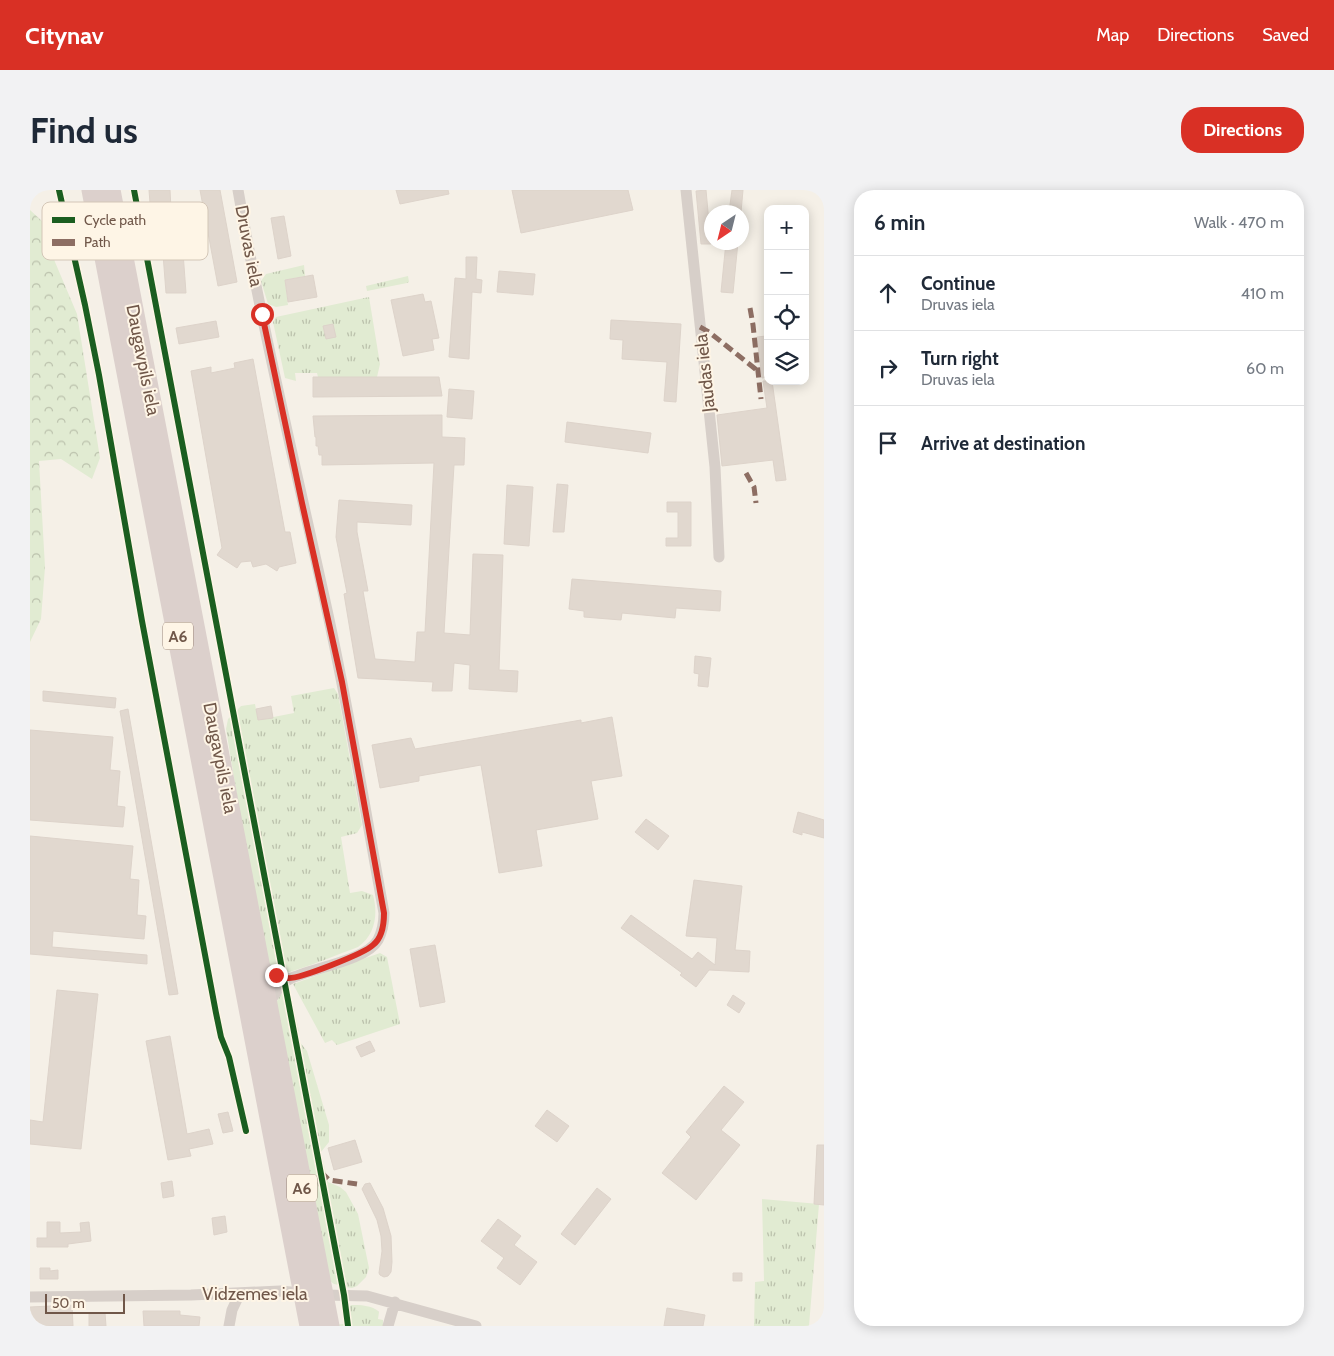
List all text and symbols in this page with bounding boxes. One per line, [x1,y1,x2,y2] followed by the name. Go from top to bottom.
[25,21,104,50] text: Citynav
[1096,24,1129,46] text: Map
[1157,24,1234,46] text: Directions
[1262,24,1309,46] text: Saved
[1181,107,1304,153] button: Directions
[30,109,138,152] text: Find us
[42,202,208,260] legend
[230,203,268,289] street label: Druvas iela
[704,205,749,250] north arrow
[764,205,809,385] map controls
[764,205,809,250] button: +
[874,210,925,235] text: 6 min
[84,211,146,229] text: Cycle path
[1194,213,1284,232] text: Walk · 470 m
[84,233,111,251] text: Path
[764,250,809,295] button: −
[921,272,995,295] text: Continue
[874,279,902,307] icon: ahead
[1241,284,1284,303] text: 410 m
[764,295,809,340] button: locate
[921,295,995,314] text: Druvas iela
[121,303,165,418] street label: Daugavpils iela
[251,303,274,326] route start
[690,332,720,414] street label: Jaudas iela
[764,340,809,385] button: layers
[921,347,999,370] text: Turn right
[874,354,902,382] icon: right
[1246,359,1284,378] text: 60 m
[921,370,995,389] text: Druvas iela
[874,429,902,457] icon: arrive
[921,432,1085,455] text: Arrive at destination
[163,622,193,650] road number: A6
[198,701,242,816] street label: Daugavpils iela
[265,964,288,987] route end
[287,1174,317,1201] road number: A6
[202,1283,308,1305] street label: Vidzemes iela
[45,1291,125,1314] scale bar
[52,1294,85,1312] text: 50 m

